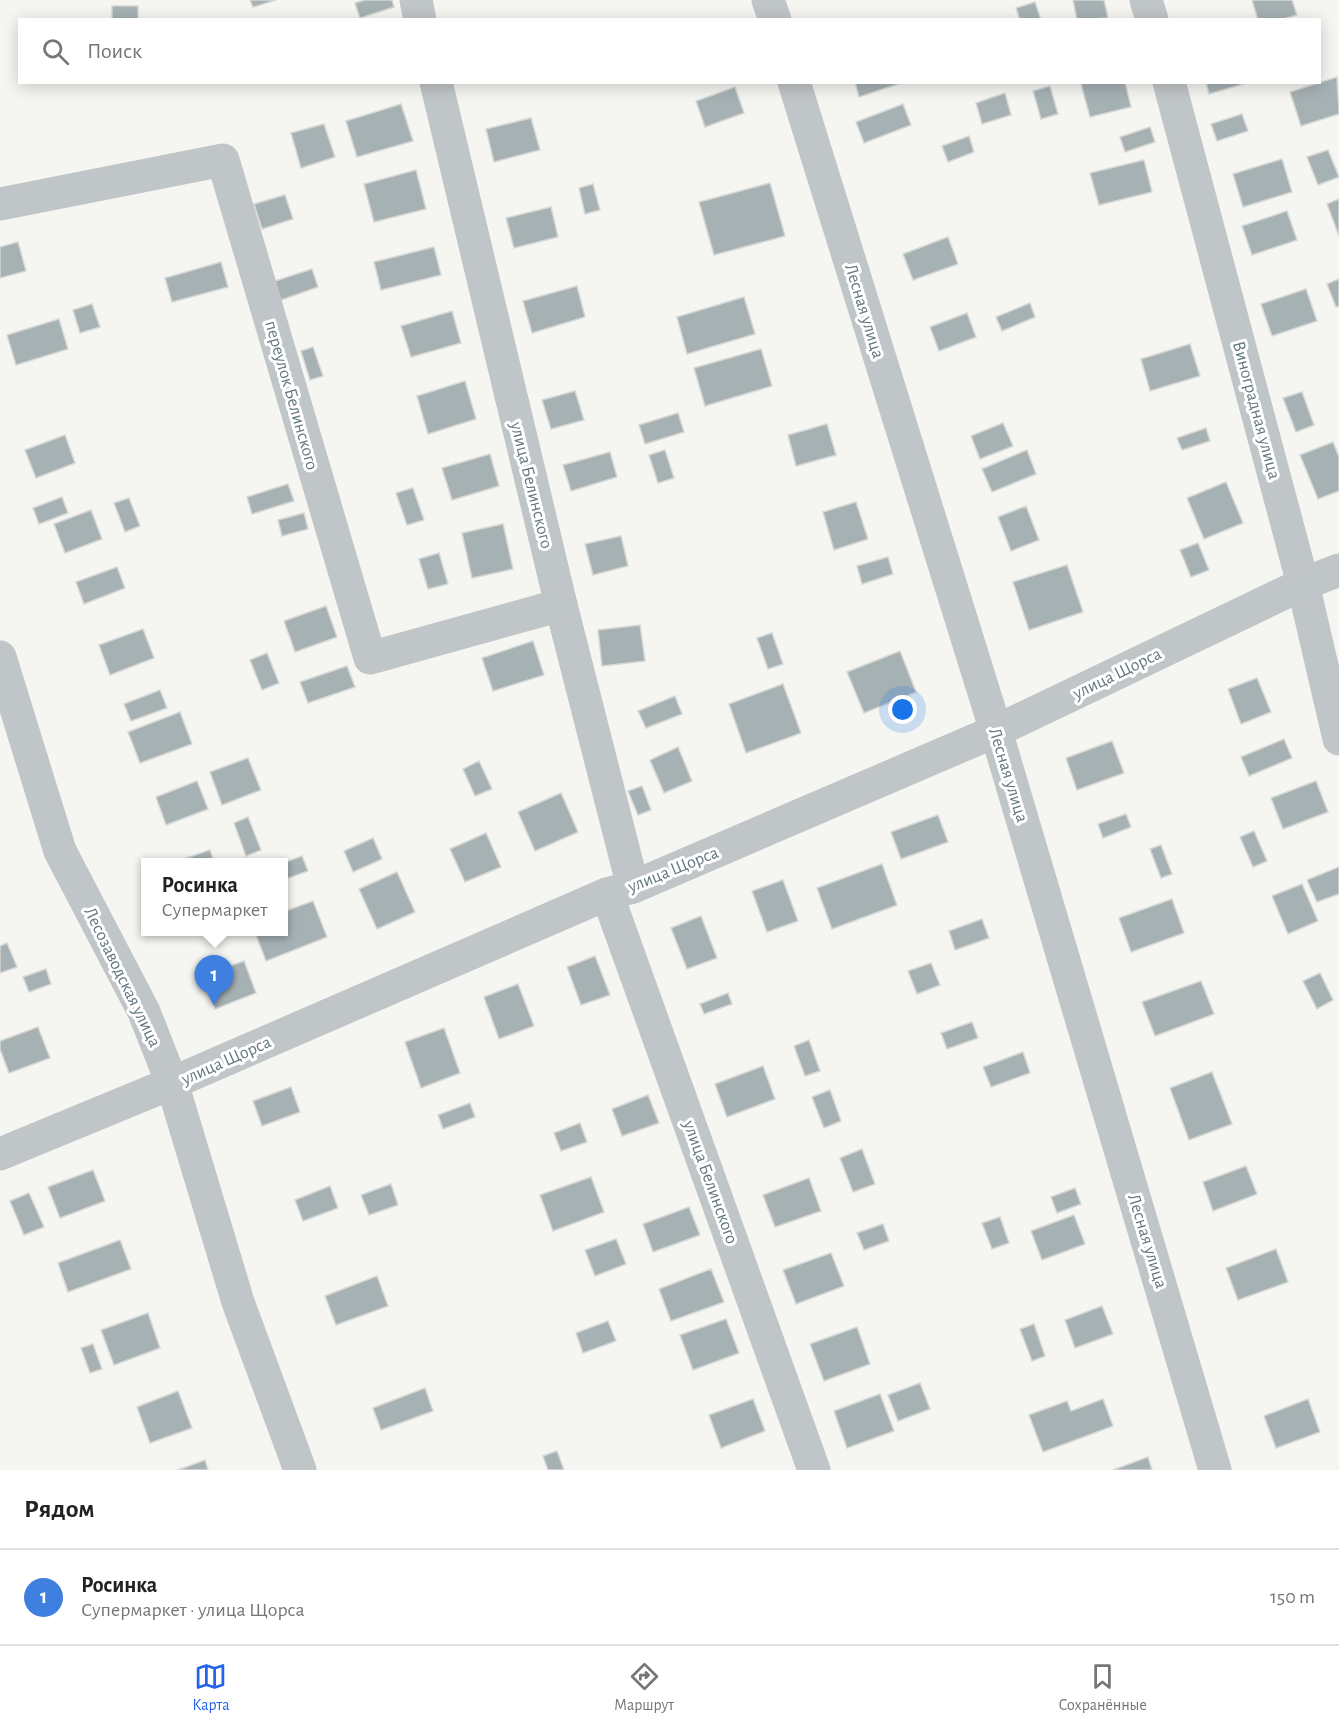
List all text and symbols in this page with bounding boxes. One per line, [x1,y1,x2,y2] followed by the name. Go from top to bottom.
[18,18,1321,84] search box
[39,35,72,68] icon: search
[87,40,142,62] text: Поиск
[841,262,887,361] street label: Лесная улица
[261,319,321,472] street label: переулок Белинского
[1229,339,1283,481] street label: Виноградная улица
[506,419,555,550] street label: улица Белинского
[1069,645,1164,703] street label: улица Щорса
[888,695,917,724] your location
[985,726,1031,825] street label: Лесная улица
[625,844,721,897] street label: улица Щорса
[141,858,288,936] popup
[162,874,238,896] text: Росинка
[162,900,267,920] text: Супермаркет
[80,905,164,1050] street label: Лесозаводская улица
[194,956,234,1005] pin: 1
[178,1033,274,1089] street label: улица Щорса
[679,1117,741,1246] street label: улица Белинского
[1124,1192,1170,1291] street label: Лесная улица
[24,1496,95,1522] text: Рядом
[81,1574,157,1596] text: Росинка
[40,1587,47,1607] text: 1
[1270,1587,1315,1607] text: 150 m
[81,1600,305,1620] text: Супермаркет · улица Щорса
[192,1660,230,1715] tab: Карта
[614,1660,674,1715] tab: Маршрут
[1058,1660,1147,1715] tab: Сохранённые

